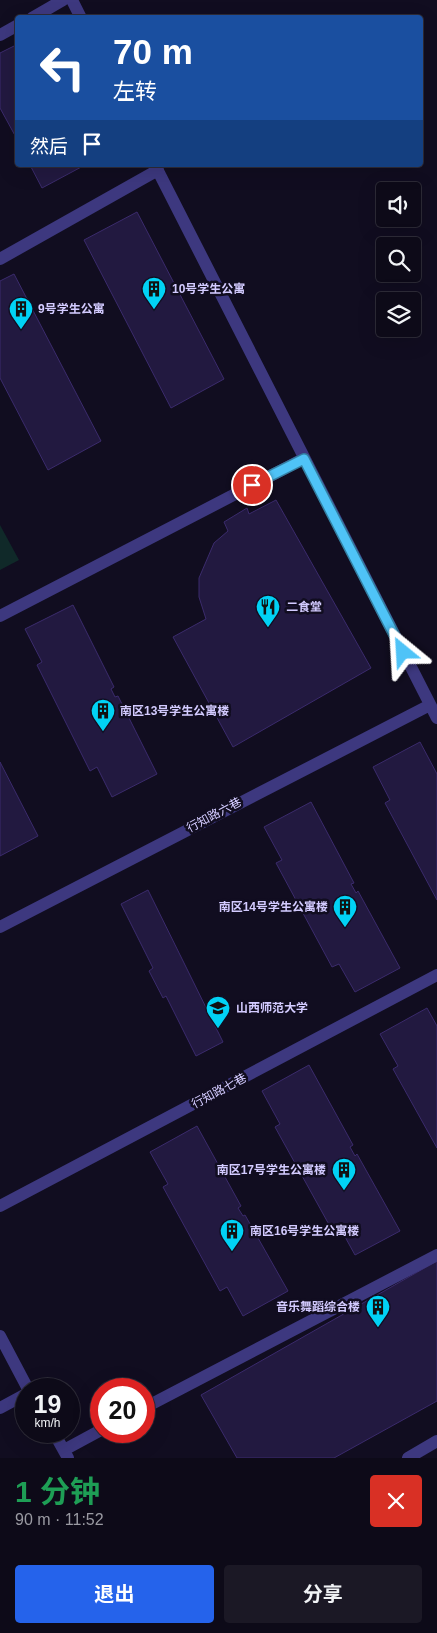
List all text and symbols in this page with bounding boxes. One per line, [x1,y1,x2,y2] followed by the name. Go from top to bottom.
[113,32,193,71] text: 70 m
[30,35,95,100] icon: left
[113,79,157,104] text: 左转
[78,130,106,158] icon: arrive
[30,136,68,157] text: 然后
[376,182,421,337] map controls
[376,182,421,227] button: sound
[376,237,421,282] button: search
[141,276,167,310] building icon: 10号学生公寓
[172,282,245,296] place label: 10号学生公寓
[376,292,421,337] button: layers
[8,296,34,330] building icon: 9号学生公寓
[38,302,105,316] place label: 9号学生公寓
[231,464,273,506] pin
[238,471,266,499] icon: arrive
[255,594,281,628] restaurant icon: 二食堂
[286,600,322,614] place label: 二食堂
[376,625,428,677] position arrow
[90,698,116,732] building icon: 南区13号学生公寓楼
[120,704,229,718] place label: 南区13号学生公寓楼
[184,795,244,835] street label: 行知路六巷
[332,894,358,928] building icon: 南区14号学生公寓楼
[219,900,328,914] place label: 南区14号学生公寓楼
[205,995,231,1029] school or university icon: 山西师范大学
[236,1001,308,1015] place label: 山西师范大学
[189,1071,249,1111] street label: 行知路七巷
[331,1157,357,1191] building icon: 南区17号学生公寓楼
[217,1163,326,1177] place label: 南区17号学生公寓楼
[219,1218,245,1252] building icon: 南区16号学生公寓楼
[250,1224,359,1238] place label: 南区16号学生公寓楼
[365,1294,391,1328] building icon: 音乐舞蹈综合楼
[276,1300,360,1314] place label: 音乐舞蹈综合楼
[90,1378,155,1443] speed limit sign: 20
[34,1390,61,1418] text: 19
[34,1416,61,1430] text: km/h
[15,1475,100,1508] text: 1 分钟
[370,1475,422,1527] button: close
[15,1511,104,1528] text: 90 m · 11:52
[15,1565,214,1623] button: 退出
[224,1565,422,1623] button: 分享

